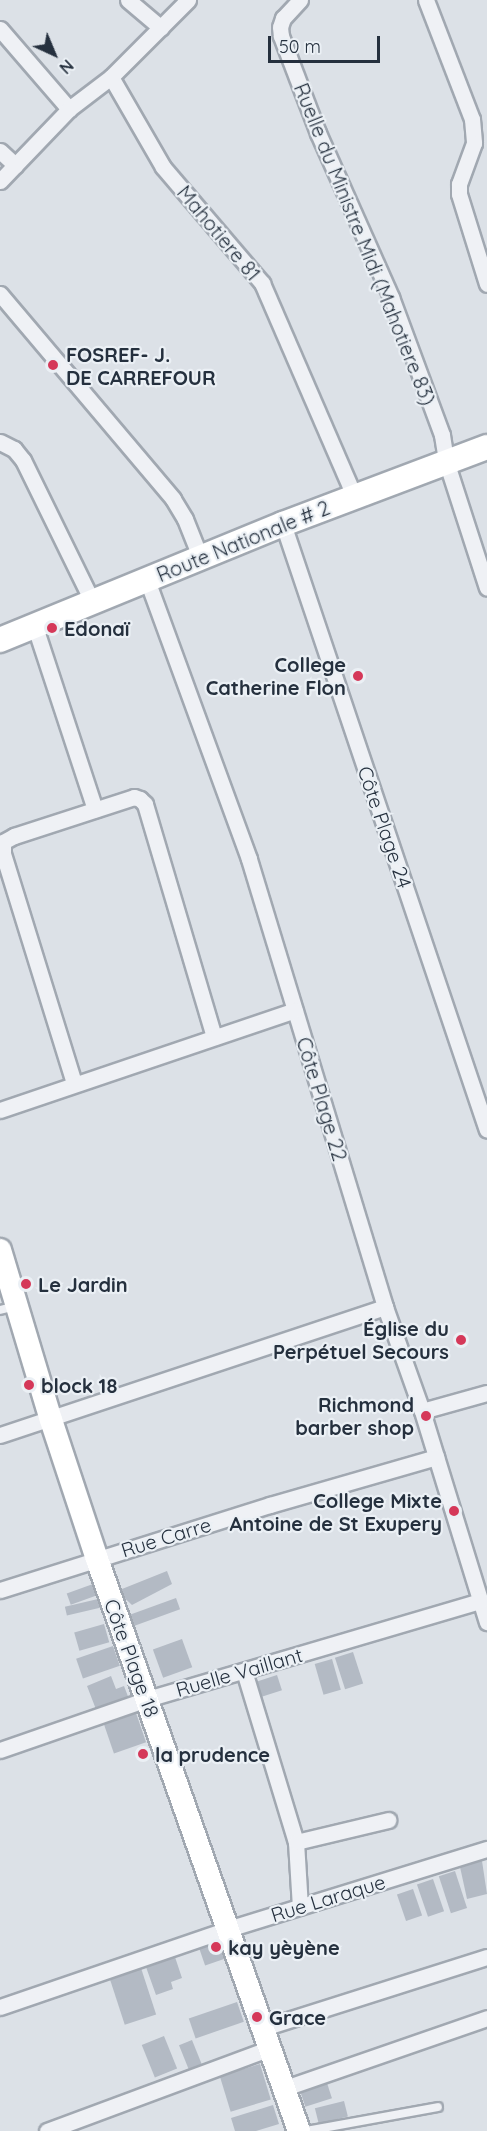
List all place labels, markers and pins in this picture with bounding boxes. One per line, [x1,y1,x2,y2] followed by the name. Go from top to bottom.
[66,342,216,389] place label: FOSREF- J. DE CARREFOUR
[44,356,62,374] marker: FOSREF- J. DE CARREFOUR
[64,616,130,640] place label: Edonaï
[45,621,59,635] marker: Edonaï
[206,652,346,699] place label: College Catherine Flon
[351,669,365,683] marker: College Catherine Flon
[38,1272,128,1296] place label: Le Jardin
[19,1277,33,1291] marker: Le Jardin
[273,1316,449,1363] place label: Église du Perpétuel Secours
[454,1333,468,1347] marker: Église du Perpétuel Secours
[41,1373,117,1397] place label: block 18
[22,1378,36,1392] marker: block 18
[295,1392,414,1439] place label: Richmond barber shop
[419,1409,433,1423] marker: Richmond barber shop
[229,1488,442,1535] place label: College Mixte Antoine de St Exupery
[447,1504,461,1518] marker: College Mixte Antoine de St Exupery
[155,1742,270,1766] place label: la prudence
[136,1747,150,1761] marker: la prudence
[228,1935,340,1959] place label: kay yèyène
[209,1940,223,1954] marker: kay yèyène
[269,2005,326,2029] place label: Grace
[250,2010,264,2024] marker: Grace

